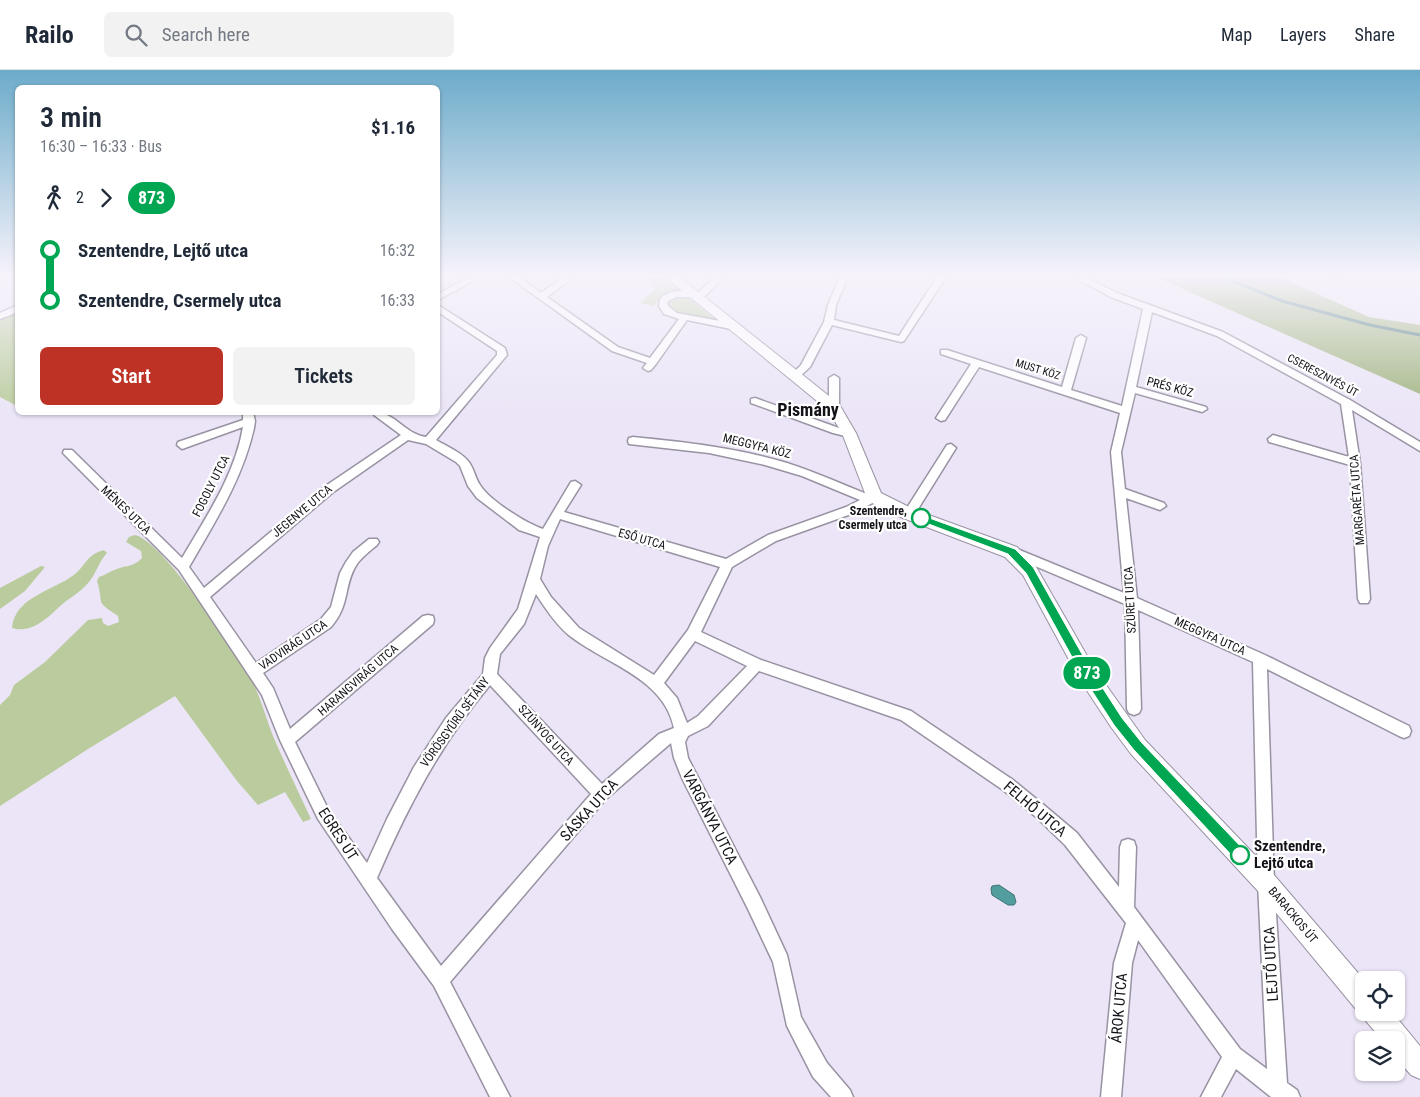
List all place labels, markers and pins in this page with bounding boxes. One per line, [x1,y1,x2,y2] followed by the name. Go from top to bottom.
[838,504,907,532] place label: Szentendre, Csermely utca
[911,508,931,528] marker: Szentendre, Csermely utca
[1254,837,1326,872] place label: Szentendre, Lejtő utca
[1230,845,1250,865] marker: Szentendre, Lejtő utca

